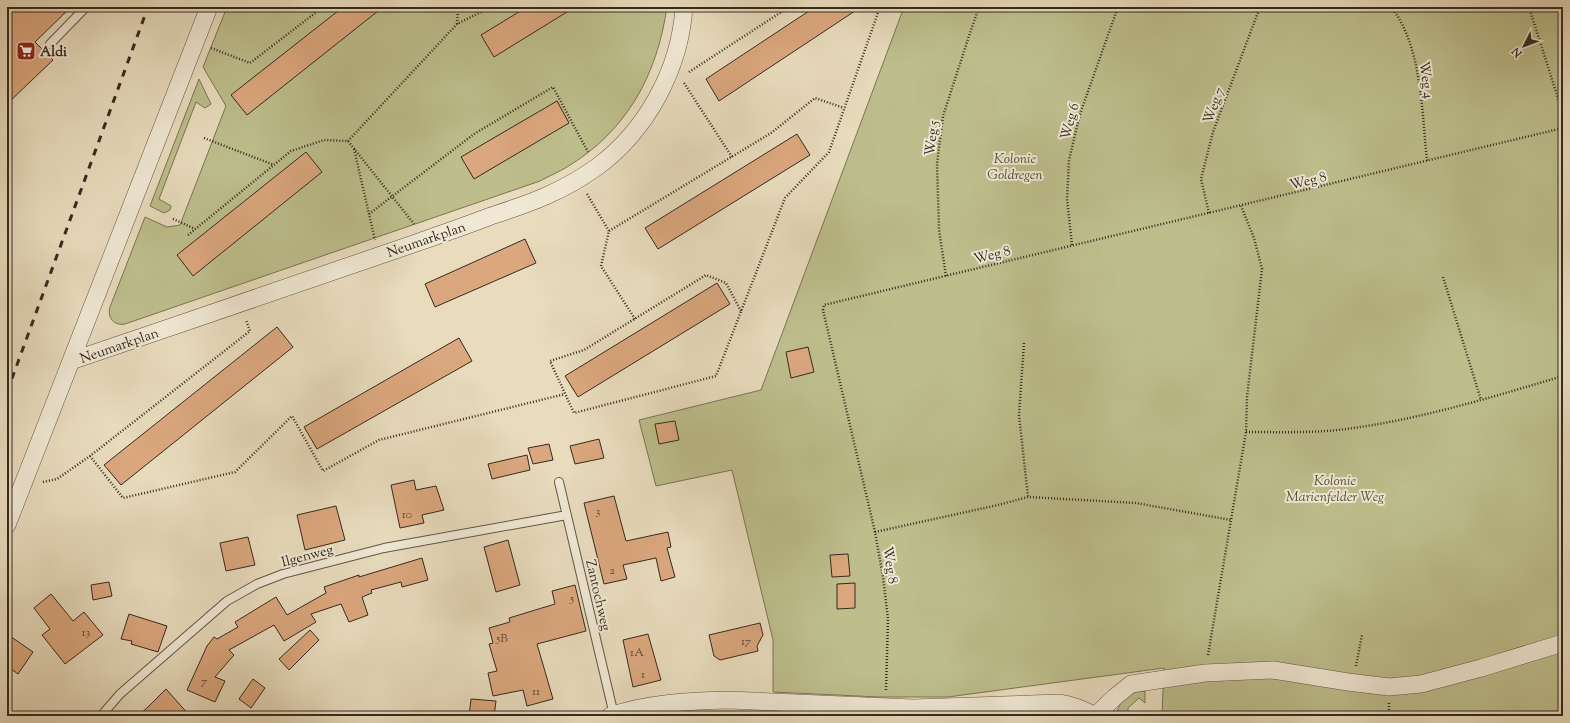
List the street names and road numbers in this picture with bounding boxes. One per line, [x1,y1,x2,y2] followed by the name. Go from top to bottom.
[1413,60,1438,100] street label: Weg 4
[1199,85,1231,127] street label: Weg 7
[1056,101,1085,142] street label: Weg 6
[921,119,945,157] street label: Weg 5
[1288,168,1329,196] street label: Weg 8
[384,218,469,264] street label: Neumarkplan
[972,242,1013,270] street label: Weg 8
[77,324,162,370] street label: Neumarkplan
[279,540,336,573] street label: Ilgenweg
[876,545,902,585] street label: Weg 8
[579,558,615,633] street label: Zantochweg

